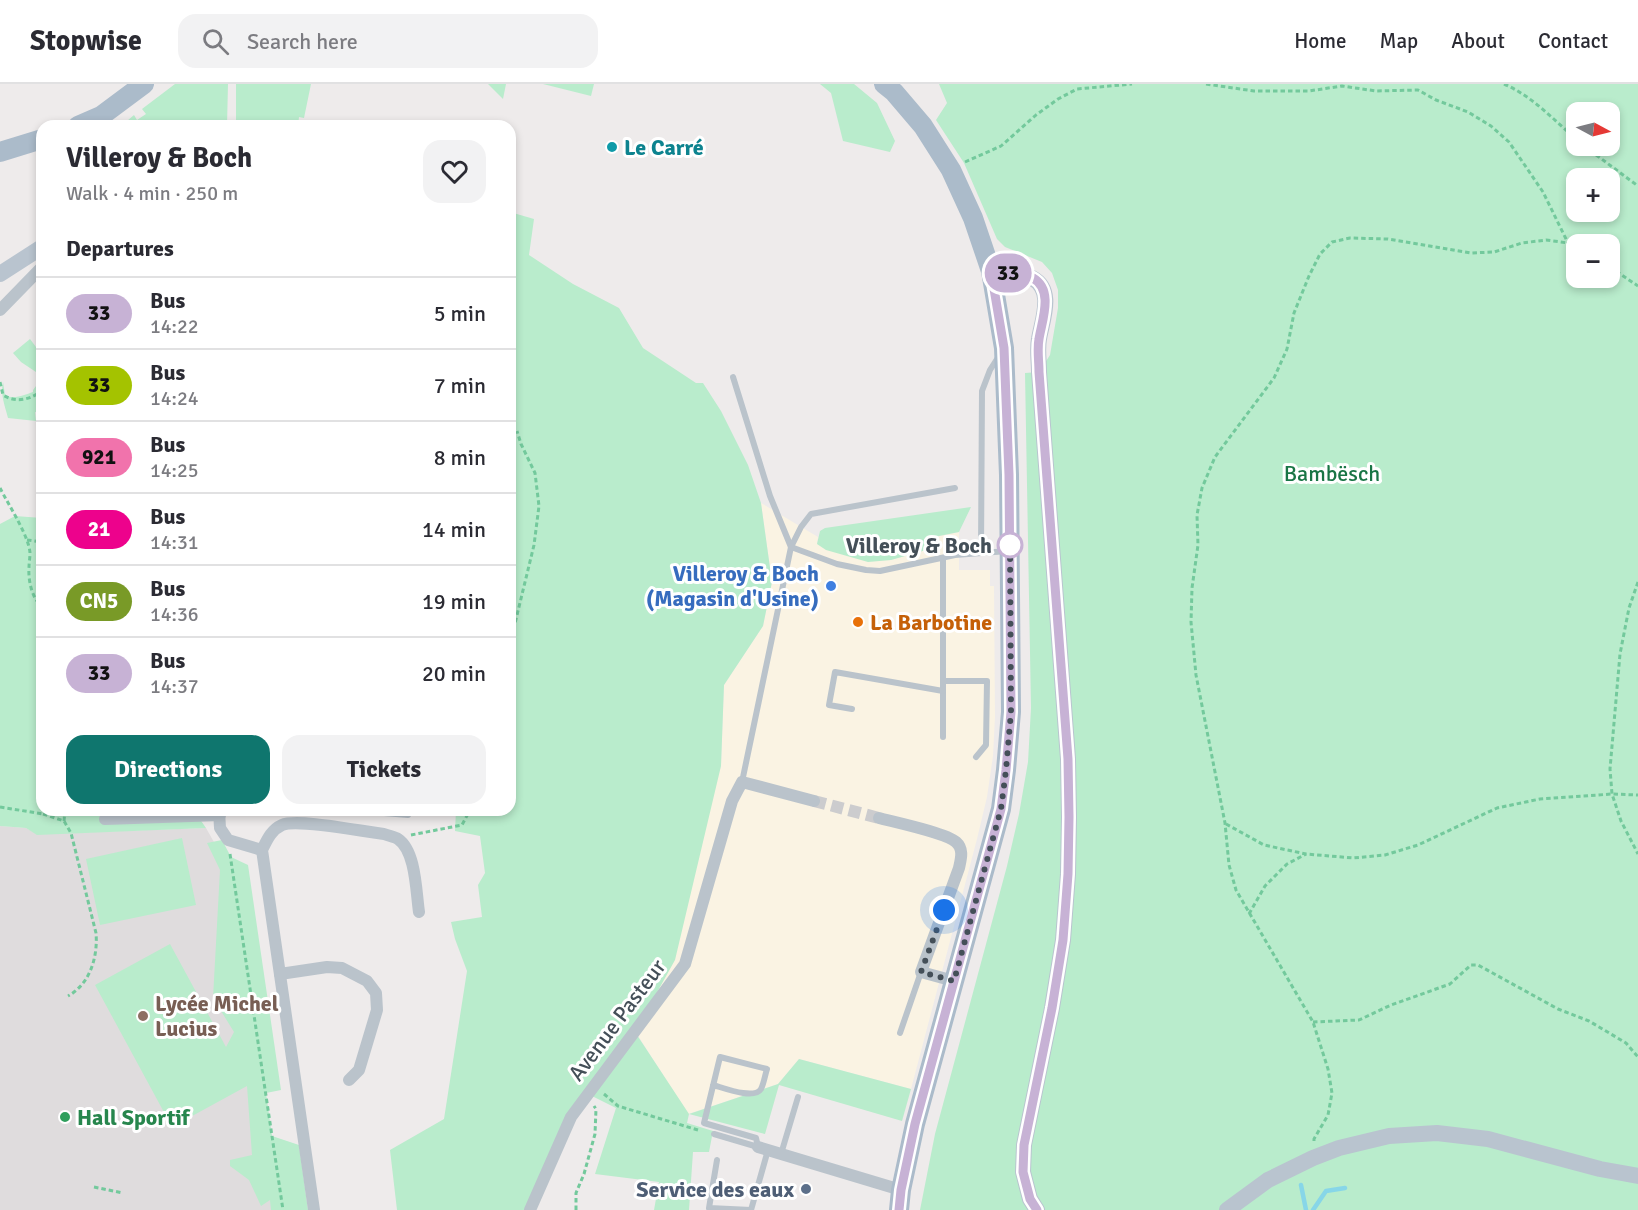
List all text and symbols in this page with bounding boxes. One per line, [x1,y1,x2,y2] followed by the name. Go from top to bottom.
[178,14,598,68] search box
[30,24,142,58] text: Stopwise
[199,25,232,58] icon: search
[247,28,358,55] text: Search here
[1294,28,1347,54] text: Home
[1380,28,1418,54] text: Map
[1451,28,1505,54] text: About
[1538,28,1608,54] text: Contact
[1566,102,1620,156] north arrow
[1566,102,1620,288] map controls
[624,134,704,161] place label: Le Carré
[423,140,486,203] button: heart
[605,140,619,154] marker: Le Carré
[66,141,252,175] text: Villeroy & Boch
[1566,168,1620,222] button: +
[66,181,238,206] text: Walk · 4 min · 250 m
[1566,234,1620,288] button: −
[66,235,174,262] text: Departures
[981,254,1035,292] line badge: 33
[997,260,1019,286] text: 33
[150,287,185,314] text: Bus
[88,300,110,326] text: 33
[434,300,486,327] text: 5 min
[150,314,199,339] text: 14:22
[150,359,185,386] text: Bus
[88,372,110,398] text: 33
[434,372,486,399] text: 7 min
[150,386,199,411] text: 14:24
[150,431,185,458] text: Bus
[82,444,116,470] text: 921
[434,444,486,471] text: 8 min
[150,458,199,483] text: 14:25
[1284,460,1380,487] park label: Bambësch
[150,503,185,530] text: Bus
[88,516,110,542] text: 21
[422,516,486,543] text: 14 min
[150,530,199,555] text: 14:31
[846,532,992,559] place label: Villeroy & Boch
[997,532,1023,558] marker: Villeroy & Boch
[646,560,819,612] place label: Villeroy & Boch (Magasin d'Usine)
[150,575,185,602] text: Bus
[824,579,838,593] marker: Villeroy & Boch (Magasin d'Usine)
[80,588,118,614] text: CN5
[422,588,486,615] text: 19 min
[150,602,199,627] text: 14:36
[870,609,992,636] place label: La Barbotine
[851,615,865,629] marker: La Barbotine
[150,647,185,674] text: Bus
[88,660,110,686] text: 33
[422,660,486,687] text: 20 min
[150,674,199,699] text: 14:37
[66,735,270,804] button: Directions
[282,735,486,804] button: Tickets
[929,895,959,925] your location
[563,954,671,1086] street label: Avenue Pasteur
[155,990,279,1042] place label: Lycée Michel Lucius
[136,1009,150,1023] marker: Lycée Michel Lucius
[77,1104,191,1131] place label: Hall Sportif
[58,1110,72,1124] marker: Hall Sportif
[636,1176,794,1203] place label: Service des eaux
[799,1182,813,1196] marker: Service des eaux

